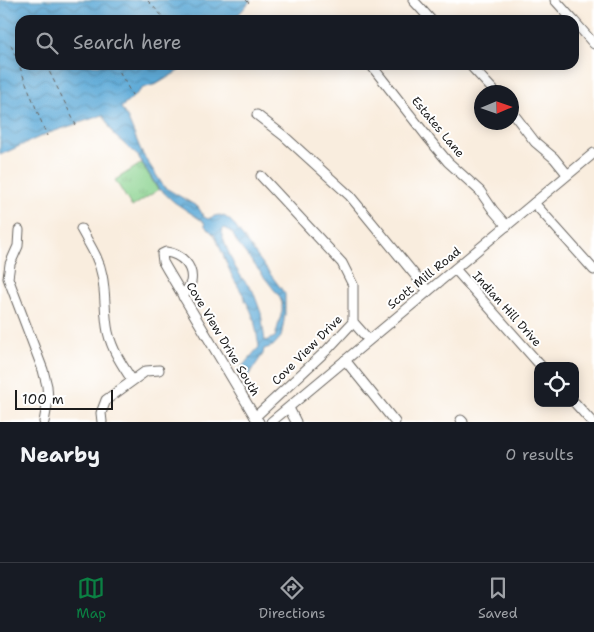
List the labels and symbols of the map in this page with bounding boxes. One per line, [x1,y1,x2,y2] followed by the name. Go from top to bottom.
[474,85,519,130] north arrow
[408,93,468,161] street label: Estates Lane
[384,243,464,313] street label: Scott Mill Road
[469,268,545,350] street label: Indian Hill Drive
[183,279,263,399] street label: Cove View Drive South
[268,311,346,389] street label: Cove View Drive
[15,387,112,410] scale bar

